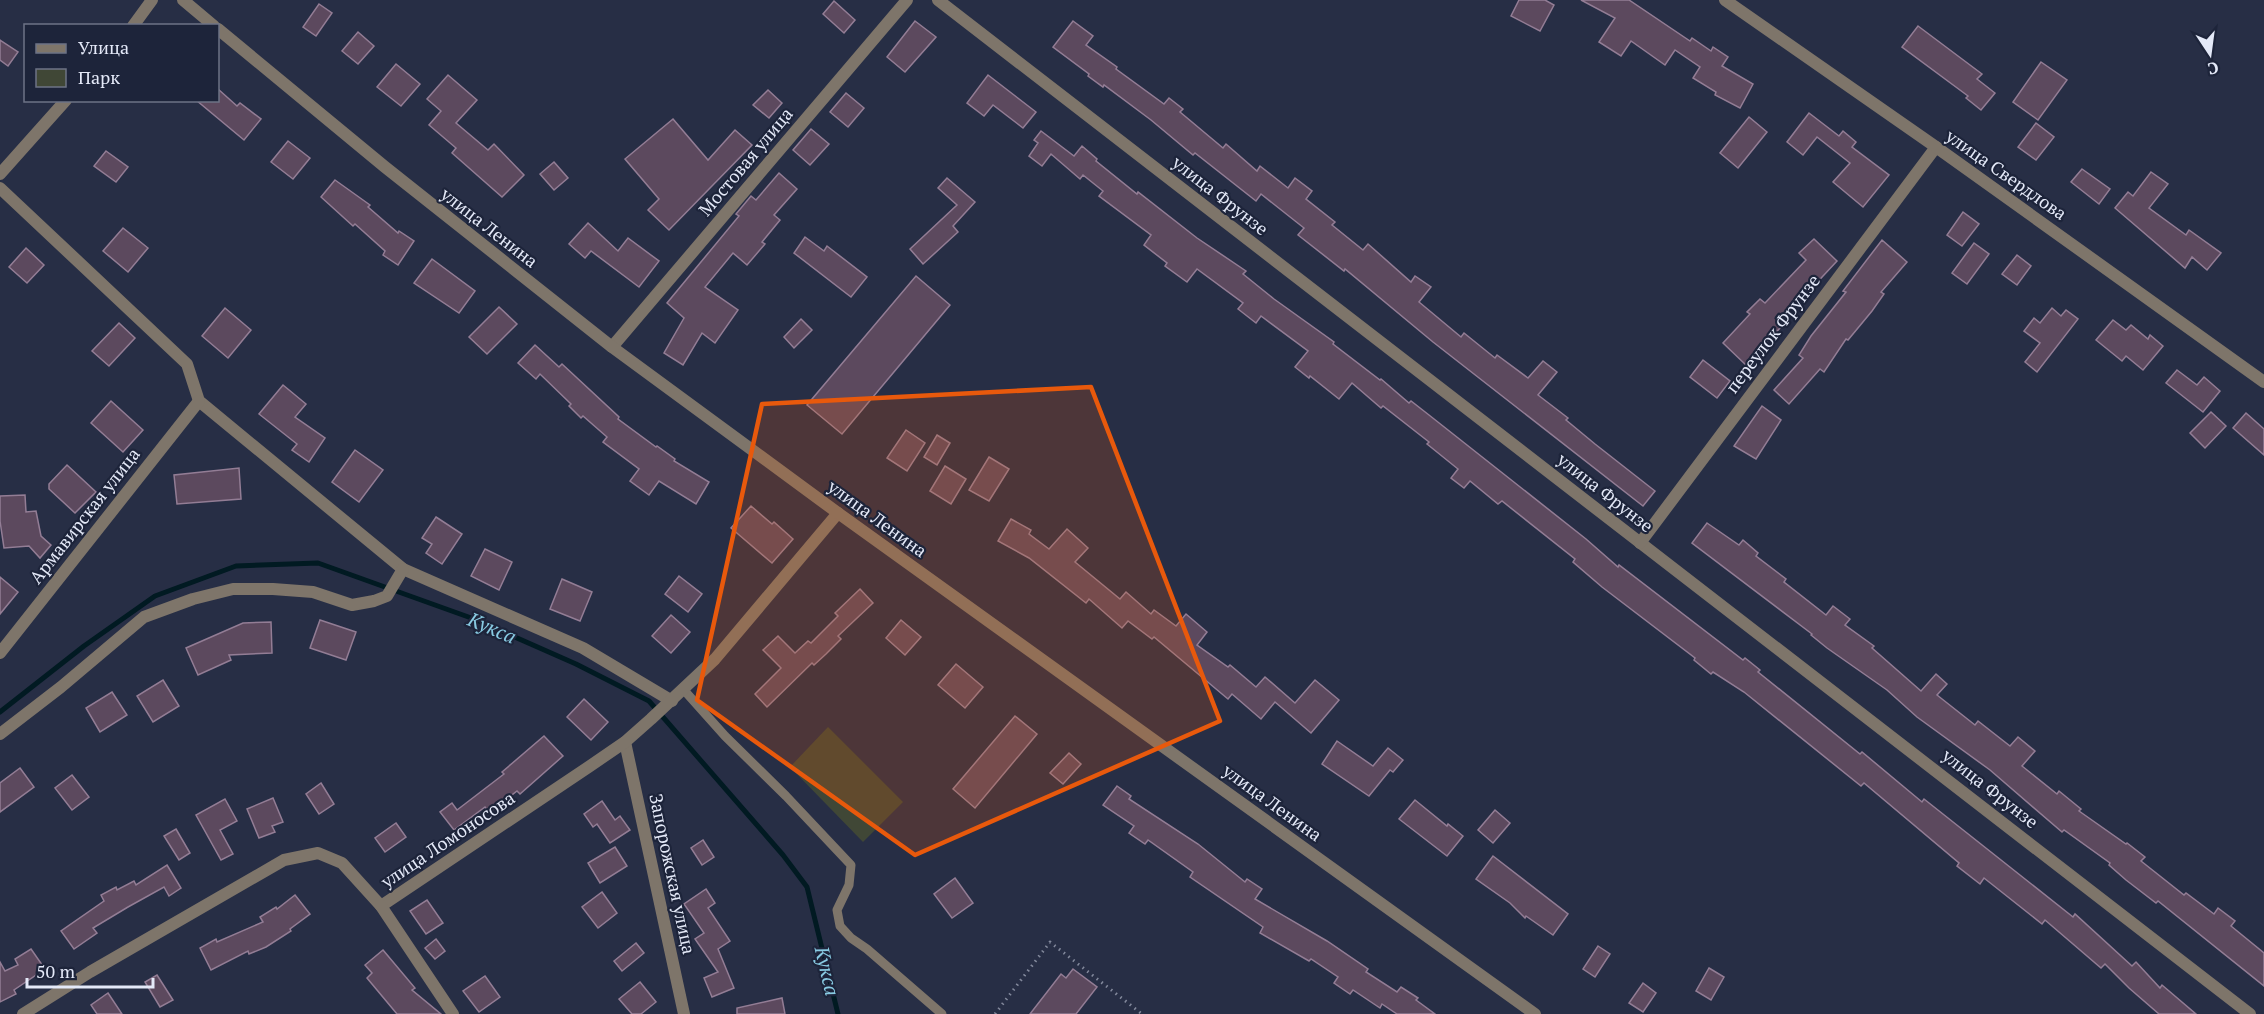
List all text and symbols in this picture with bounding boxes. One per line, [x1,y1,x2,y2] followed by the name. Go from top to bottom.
[24,24,219,102] legend
[2180,24,2240,84] north arrow
[78,35,129,59] text: Улица
[2206,57,2221,81] text: С
[78,65,120,89] text: Парк
[693,102,798,221] street label: Мостовая улица
[1940,123,2072,225] street label: улица Свердлова
[1167,149,1274,240] street label: улица Фрунзе
[435,181,543,273] street label: улица Ленина
[1719,269,1825,398] street label: переулок Фрунзе
[24,442,145,588] street label: Армавирская улица
[1552,446,1659,537] street label: улица Фрунзе
[822,474,932,562] street label: улица Ленина
[463,605,521,650] water label: Кукса
[1937,742,2044,833] street label: улица Фрунзе
[1217,758,1327,846] street label: улица Ленина
[375,785,519,893] street label: улица Ломоносова
[644,791,702,956] street label: Запорожская улица
[808,942,846,998] water label: Кукса
[27,951,153,989] scale bar
[36,959,76,983] text: 50 m

